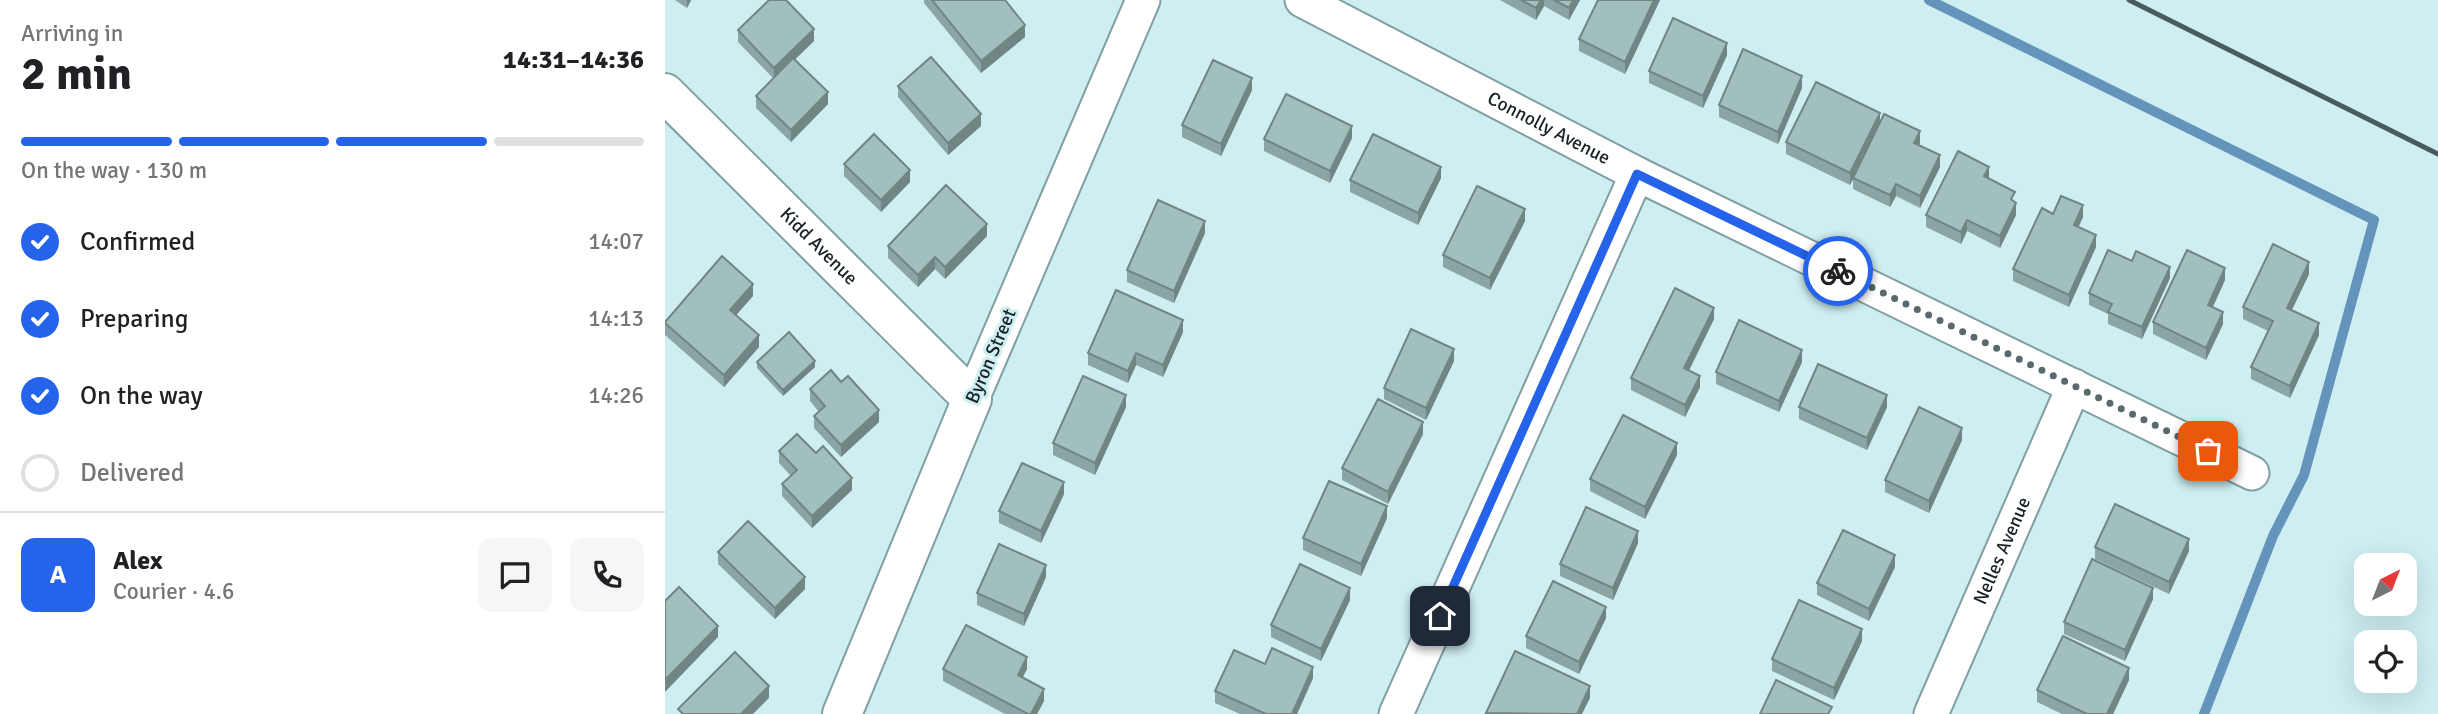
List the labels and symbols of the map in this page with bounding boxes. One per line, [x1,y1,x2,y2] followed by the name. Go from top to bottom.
[1483,86,1614,170] street label: Connolly Avenue
[775,202,863,290] street label: Kidd Avenue
[1803,236,1873,306] courier
[960,305,1022,407] street label: Byron Street
[2178,421,2238,481] pin
[1968,493,2036,608] street label: Nelles Avenue
[2354,553,2417,616] north arrow
[1410,586,1470,646] pin

